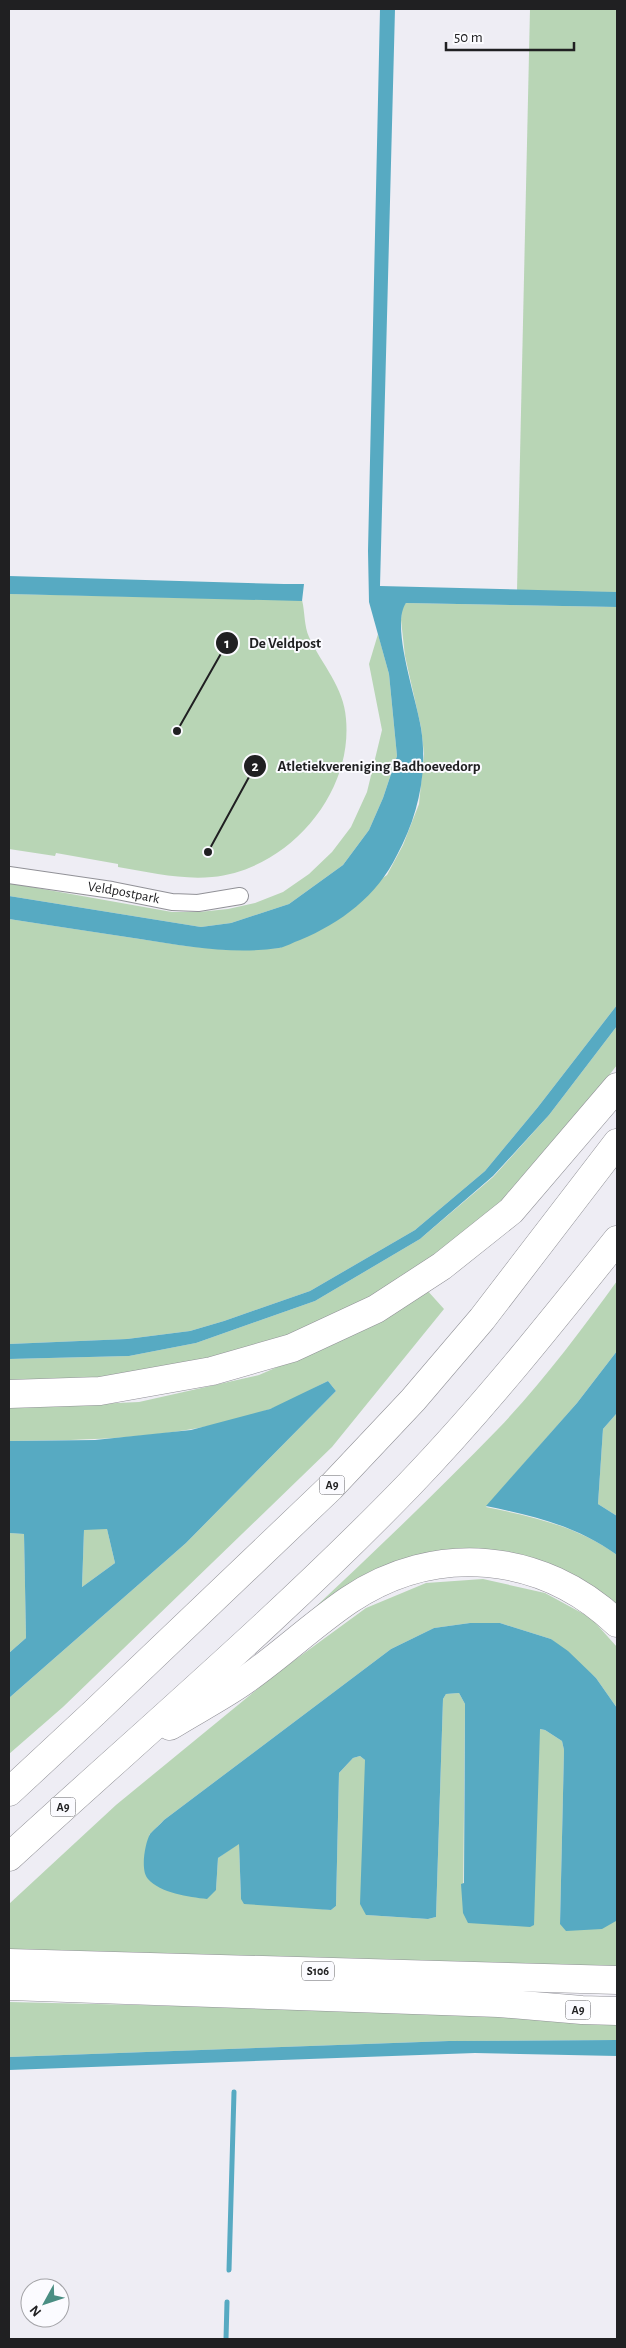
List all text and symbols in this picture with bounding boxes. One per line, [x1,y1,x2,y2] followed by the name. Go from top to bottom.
[446,20,574,52] scale bar
[454,30,483,45] text: 50 m
[214,628,331,658] callout: De Veldpost
[224,636,230,651] text: 1
[249,636,321,651] text: De Veldpost
[243,751,491,781] callout: Atletiekvereniging Badhoevedorp
[251,759,259,774] text: 2
[277,759,481,774] text: Atletiekvereniging Badhoevedorp
[87,880,161,906] street label: Veldpostpark
[320,1476,344,1494] road number: A9
[50,1798,76,1816] road number: A9
[302,1962,334,1980] road number: S106
[566,2000,590,2020] road number: A9
[20,2278,70,2328] north arrow
[27,2302,44,2319] text: N

